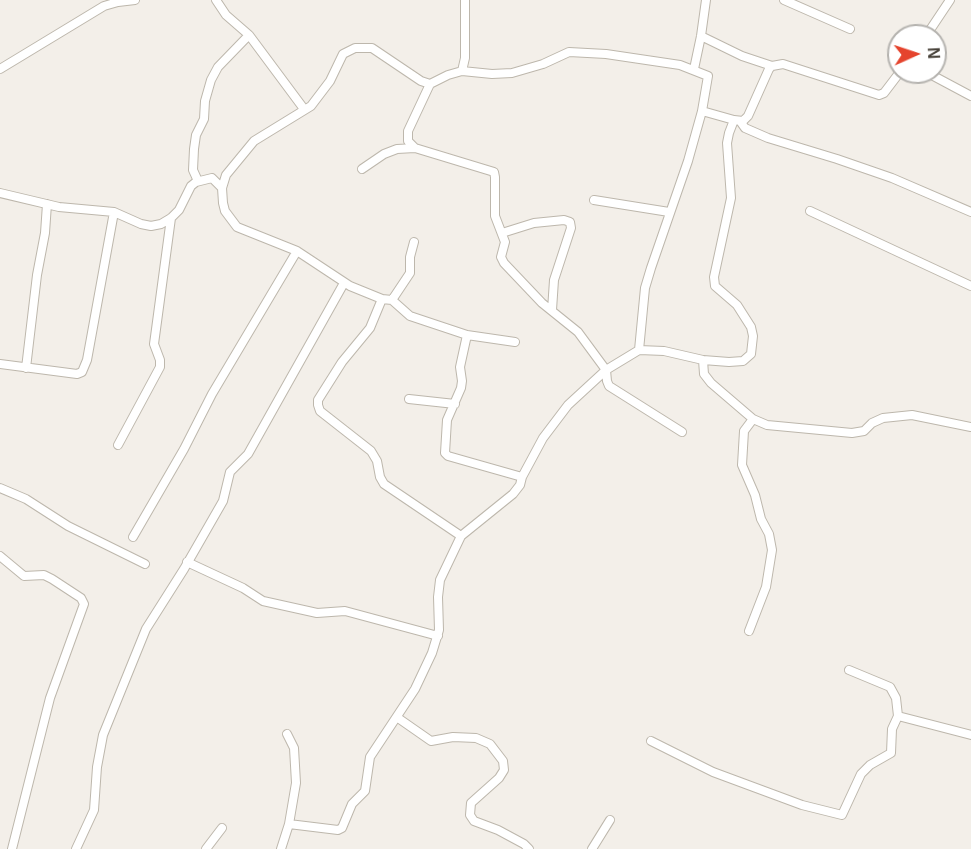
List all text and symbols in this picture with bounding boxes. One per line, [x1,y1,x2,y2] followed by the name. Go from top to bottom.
[887,24,947,84] north arrow
[925,47,942,59] text: N

